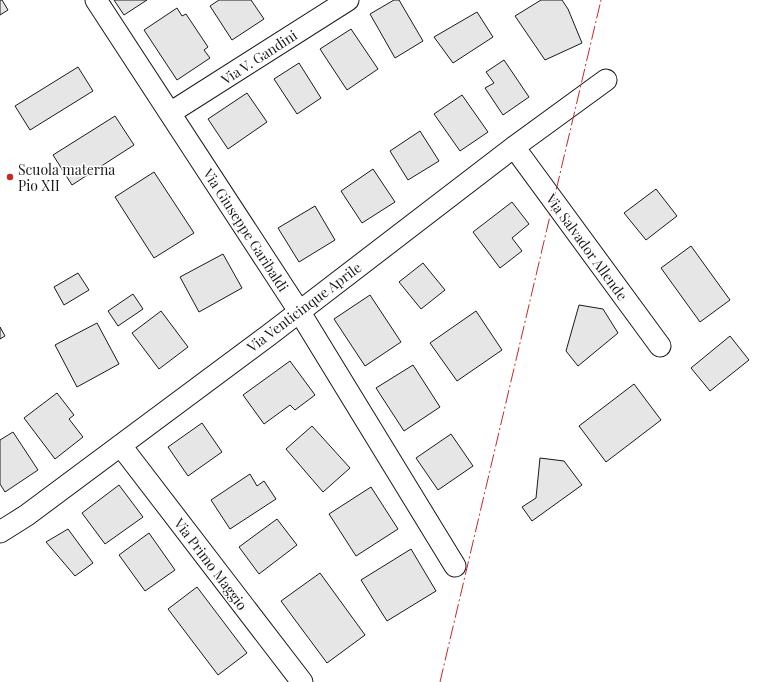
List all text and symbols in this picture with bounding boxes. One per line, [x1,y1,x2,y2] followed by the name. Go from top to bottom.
[216,25,301,89] street label: Via V. Gandini
[18,160,115,195] place label: Scuola materna Pio XII
[199,164,293,295] street label: Via Giuseppe Garibaldi
[5,172,15,182] marker: Scuola materna Pio XII
[541,189,632,304] street label: Via Salvador Allende
[242,258,365,357] street label: Via Venticinque Aprile
[170,513,252,614] street label: Via Primo Maggio

